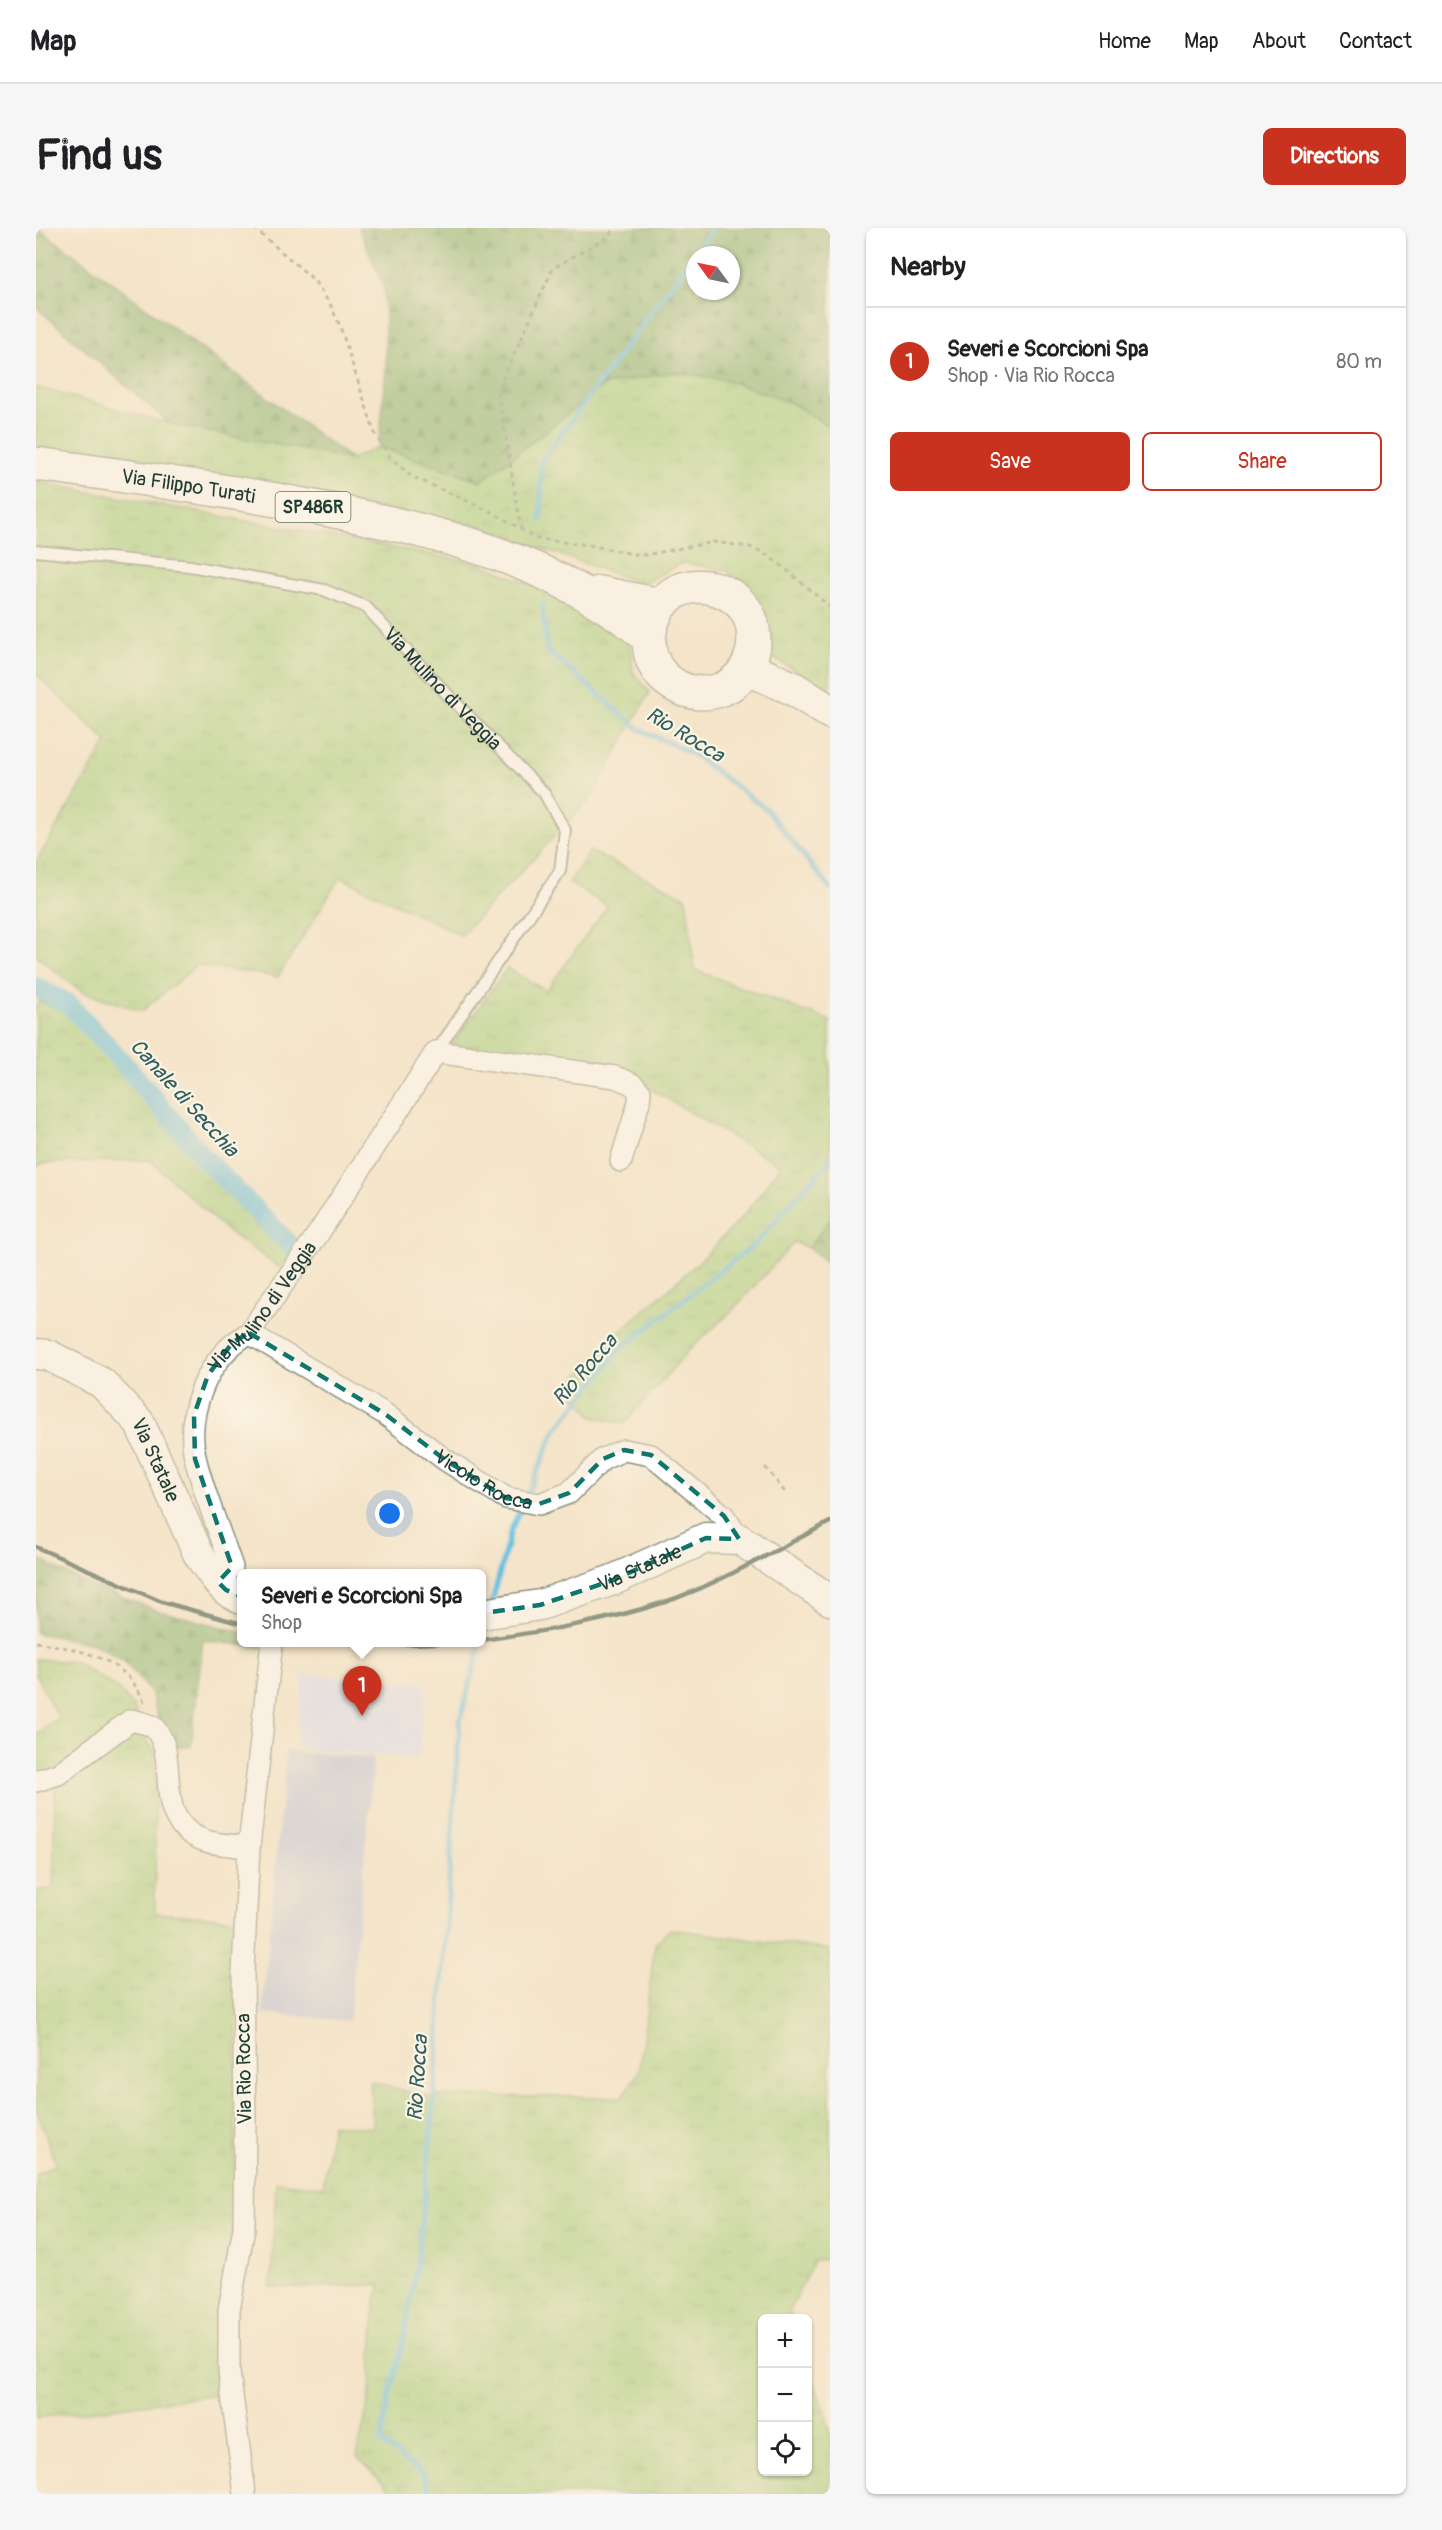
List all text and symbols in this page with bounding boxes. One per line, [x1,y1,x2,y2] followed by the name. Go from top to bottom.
[30,24,76,59] text: Map
[1098,28,1151,55] text: Home
[1184,28,1219,55] text: Map
[1252,28,1306,55] text: About
[1339,28,1412,55] text: Contact
[1263,128,1406,185] button: Directions
[36,130,162,182] text: Find us
[686,246,740,300] north arrow
[890,251,966,283] text: Nearby
[947,335,1149,363] text: Severi e Scorcioni Spa
[906,349,913,374] text: 1
[1336,349,1382,374] text: 80 m
[947,363,1115,388] text: Shop · Via Rio Rocca
[890,432,1130,491] button: Save
[1142,432,1382,491] button: Share
[120,463,257,509] street label: Via Filippo Turati
[276,492,350,522] road number: SP486R
[378,621,507,755] street label: Via Mulino di Veggia
[641,701,730,769] water label: Rio Rocca
[124,1033,245,1164] water label: Canale di Secchia
[202,1236,322,1376] street label: Via Mulino di Veggia
[547,1328,624,1411] water label: Rio Rocca
[126,1414,186,1506] street label: Via Statale
[430,1444,534,1515] street label: Vicolo Rocca
[375,1499,404,1528] your location
[594,1538,686,1597] street label: Via Statale
[237,1569,486,1647] popup
[261,1582,462,1610] text: Severi e Scorcioni Spa
[261,1610,302,1635] text: Shop
[342,1666,382,1716] pin: 1
[231,2013,257,2125] street label: Via Rio Rocca
[402,2033,435,2122] water label: Rio Rocca
[758,2314,812,2476] map controls
[758,2314,812,2368] button: +
[758,2368,812,2422] button: −
[758,2422,812,2476] button: locate

